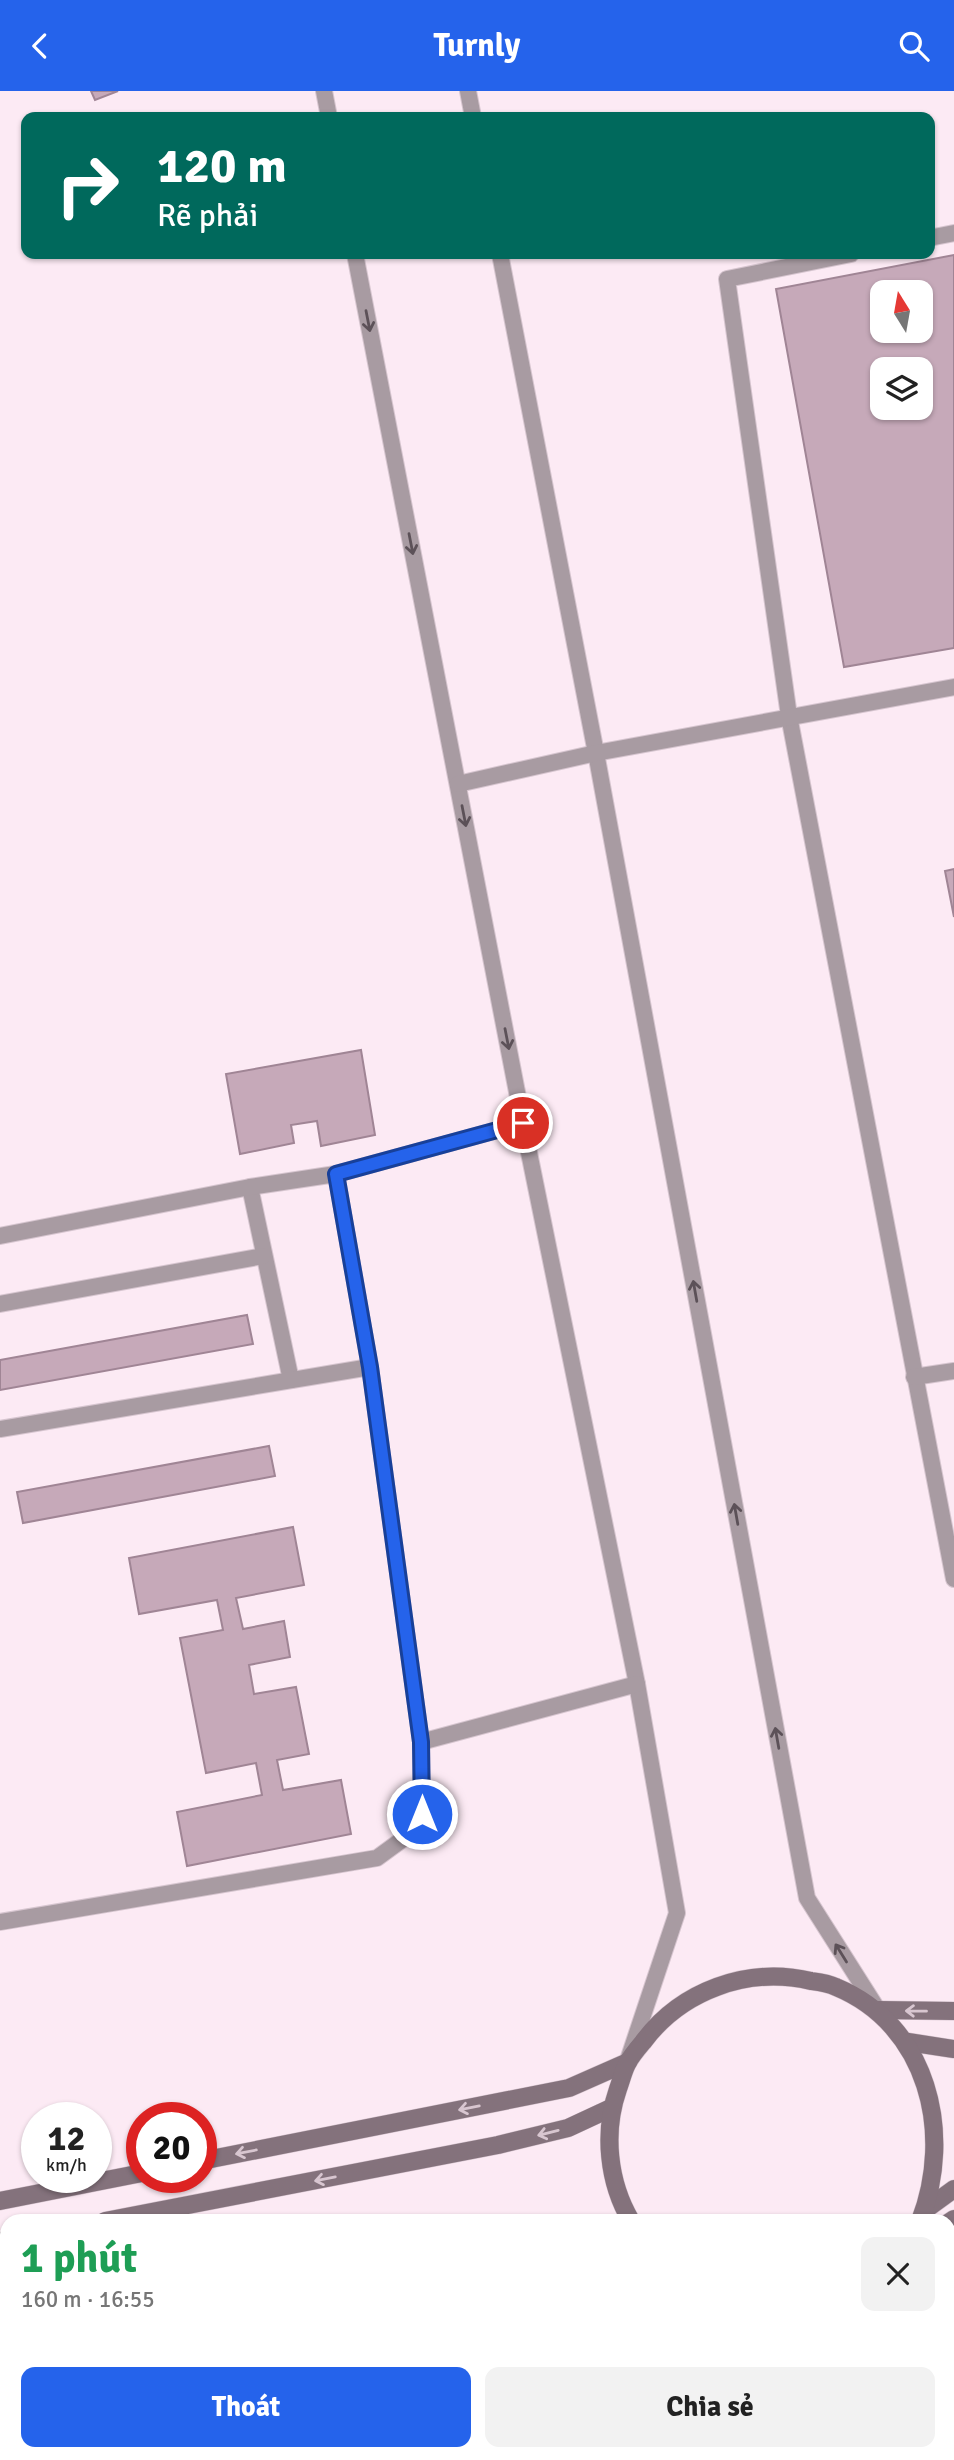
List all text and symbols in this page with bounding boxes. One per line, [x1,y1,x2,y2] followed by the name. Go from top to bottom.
[434,26,520,65] text: Turnly
[21,27,59,65] icon: back
[895,27,933,65] icon: search
[157,136,287,196] text: 120 m
[42,140,133,231] icon: right
[157,196,258,235] text: Rẽ phải
[870,280,933,343] north arrow
[870,280,933,420] map controls
[362,309,376,332] one-way arrow
[870,357,933,420] button: layers
[405,532,419,555] one-way arrow
[458,804,471,827] one-way arrow
[501,1027,514,1050] one-way arrow
[493,1093,553,1153] pin
[504,1104,542,1142] icon: arrive
[688,1280,701,1302] one-way arrow
[729,1503,742,1526] one-way arrow
[770,1727,784,1750] one-way arrow
[385,1777,459,1851] position arrow
[834,1943,848,1963] one-way arrow
[905,2004,928,2018] one-way arrow
[458,2101,481,2115] one-way arrow
[126,2102,217,2193] speed limit sign: 20
[48,2117,85,2160] text: 12
[537,2127,560,2140] one-way arrow
[235,2146,258,2160] one-way arrow
[46,2154,87,2176] text: km/h
[314,2172,337,2186] one-way arrow
[21,2233,137,2284] text: 1 phút
[861,2237,935,2311] button: close
[21,2285,155,2314] text: 160 m · 16:55
[21,2367,471,2447] button: Thoát
[485,2367,935,2447] button: Chia sẻ

